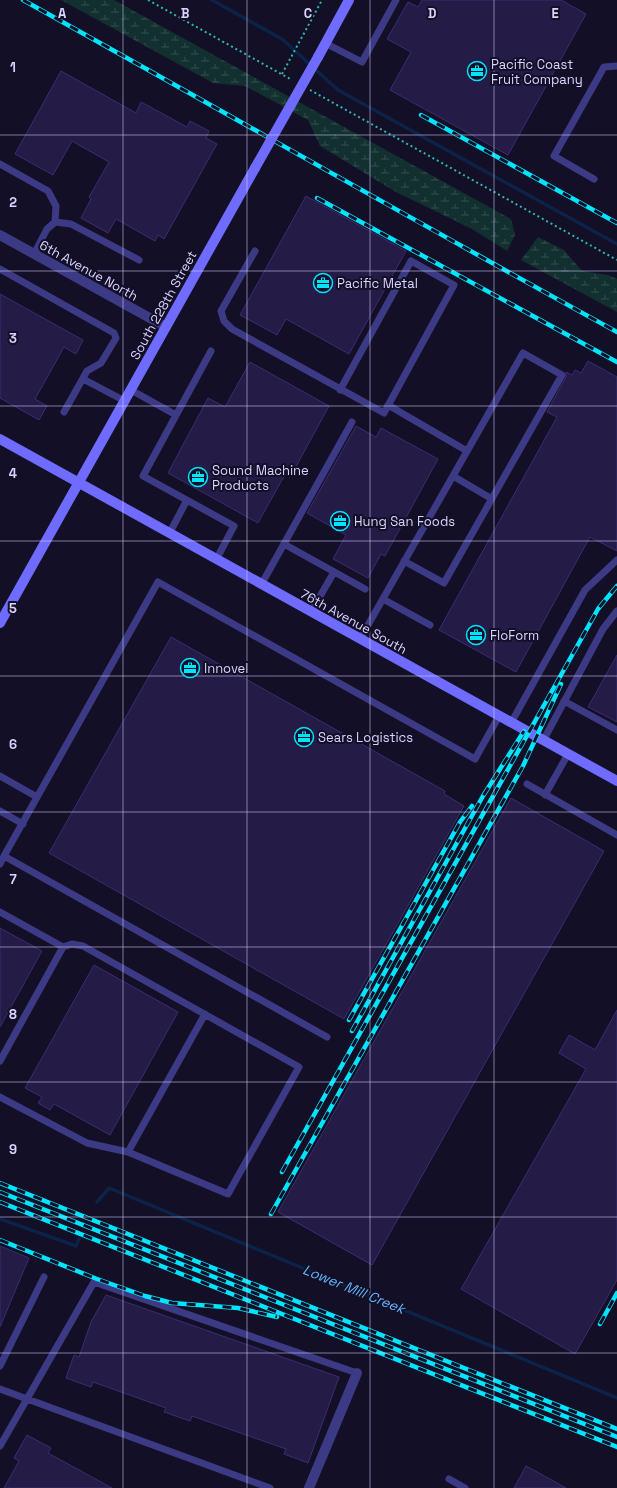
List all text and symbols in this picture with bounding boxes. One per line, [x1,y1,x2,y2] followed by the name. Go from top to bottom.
[58,5,67,22] text: A
[181,5,190,22] text: B
[304,5,312,22] text: C
[428,5,437,22] text: D
[551,5,559,22] text: E
[491,56,583,88] place label: Pacific Coast Fruit Company
[10,59,16,76] text: 1
[466,60,488,82] office icon: Pacific Coast Fruit Company
[9,194,17,211] text: 2
[37,236,141,304] street label: 6th Avenue North
[126,248,200,363] street label: South 228th Street
[312,272,334,294] office icon: Pacific Metal
[337,275,418,292] place label: Pacific Metal
[9,330,17,347] text: 3
[212,462,309,494] place label: Sound Machine Products
[9,465,17,482] text: 4
[187,466,209,488] office icon: Sound Machine Products
[329,510,351,532] office icon: Hung San Foods
[354,513,455,530] place label: Hung San Foods
[297,585,410,658] street label: 76th Avenue South
[9,600,17,617] text: 5
[465,624,487,646] office icon: FloForm
[490,627,539,644] place label: FloForm
[179,657,201,679] office icon: Innovel
[204,660,249,677] place label: Innovel
[293,726,315,748] office icon: Sears Logistics
[318,729,413,746] place label: Sears Logistics
[9,736,17,753] text: 6
[9,871,17,888] text: 7
[9,1006,17,1023] text: 8
[9,1141,17,1158] text: 9
[300,1260,409,1318] water label: Lower Mill Creek

